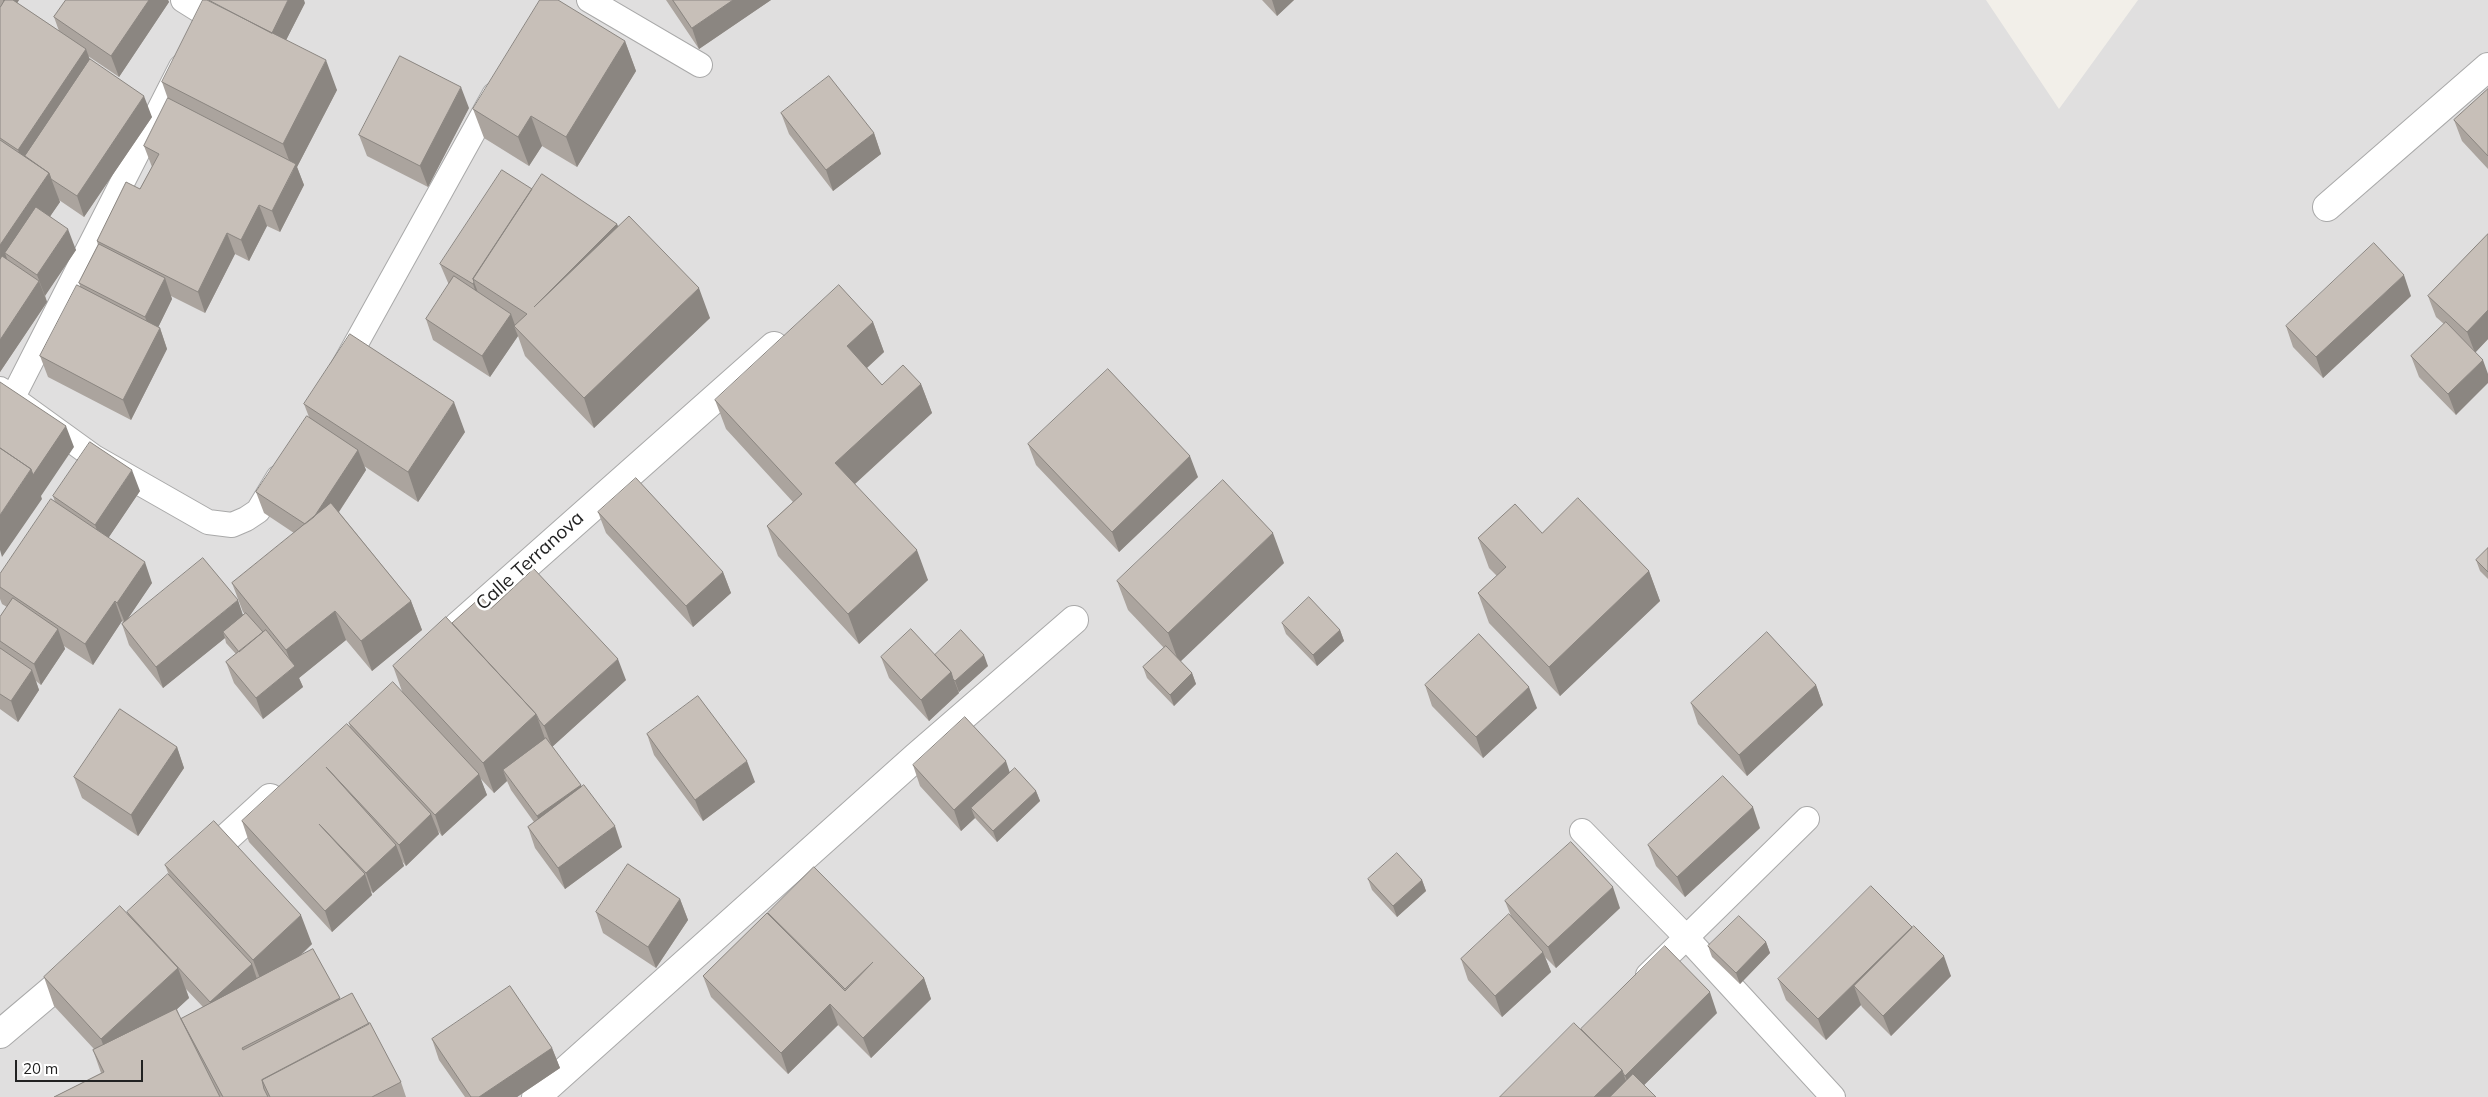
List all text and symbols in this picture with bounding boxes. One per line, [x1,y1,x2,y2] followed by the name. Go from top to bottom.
[471,507,589,615] street label: Calle Terranova
[18,1050,145,1082] scale bar
[23,1059,58,1078] text: 20 m

